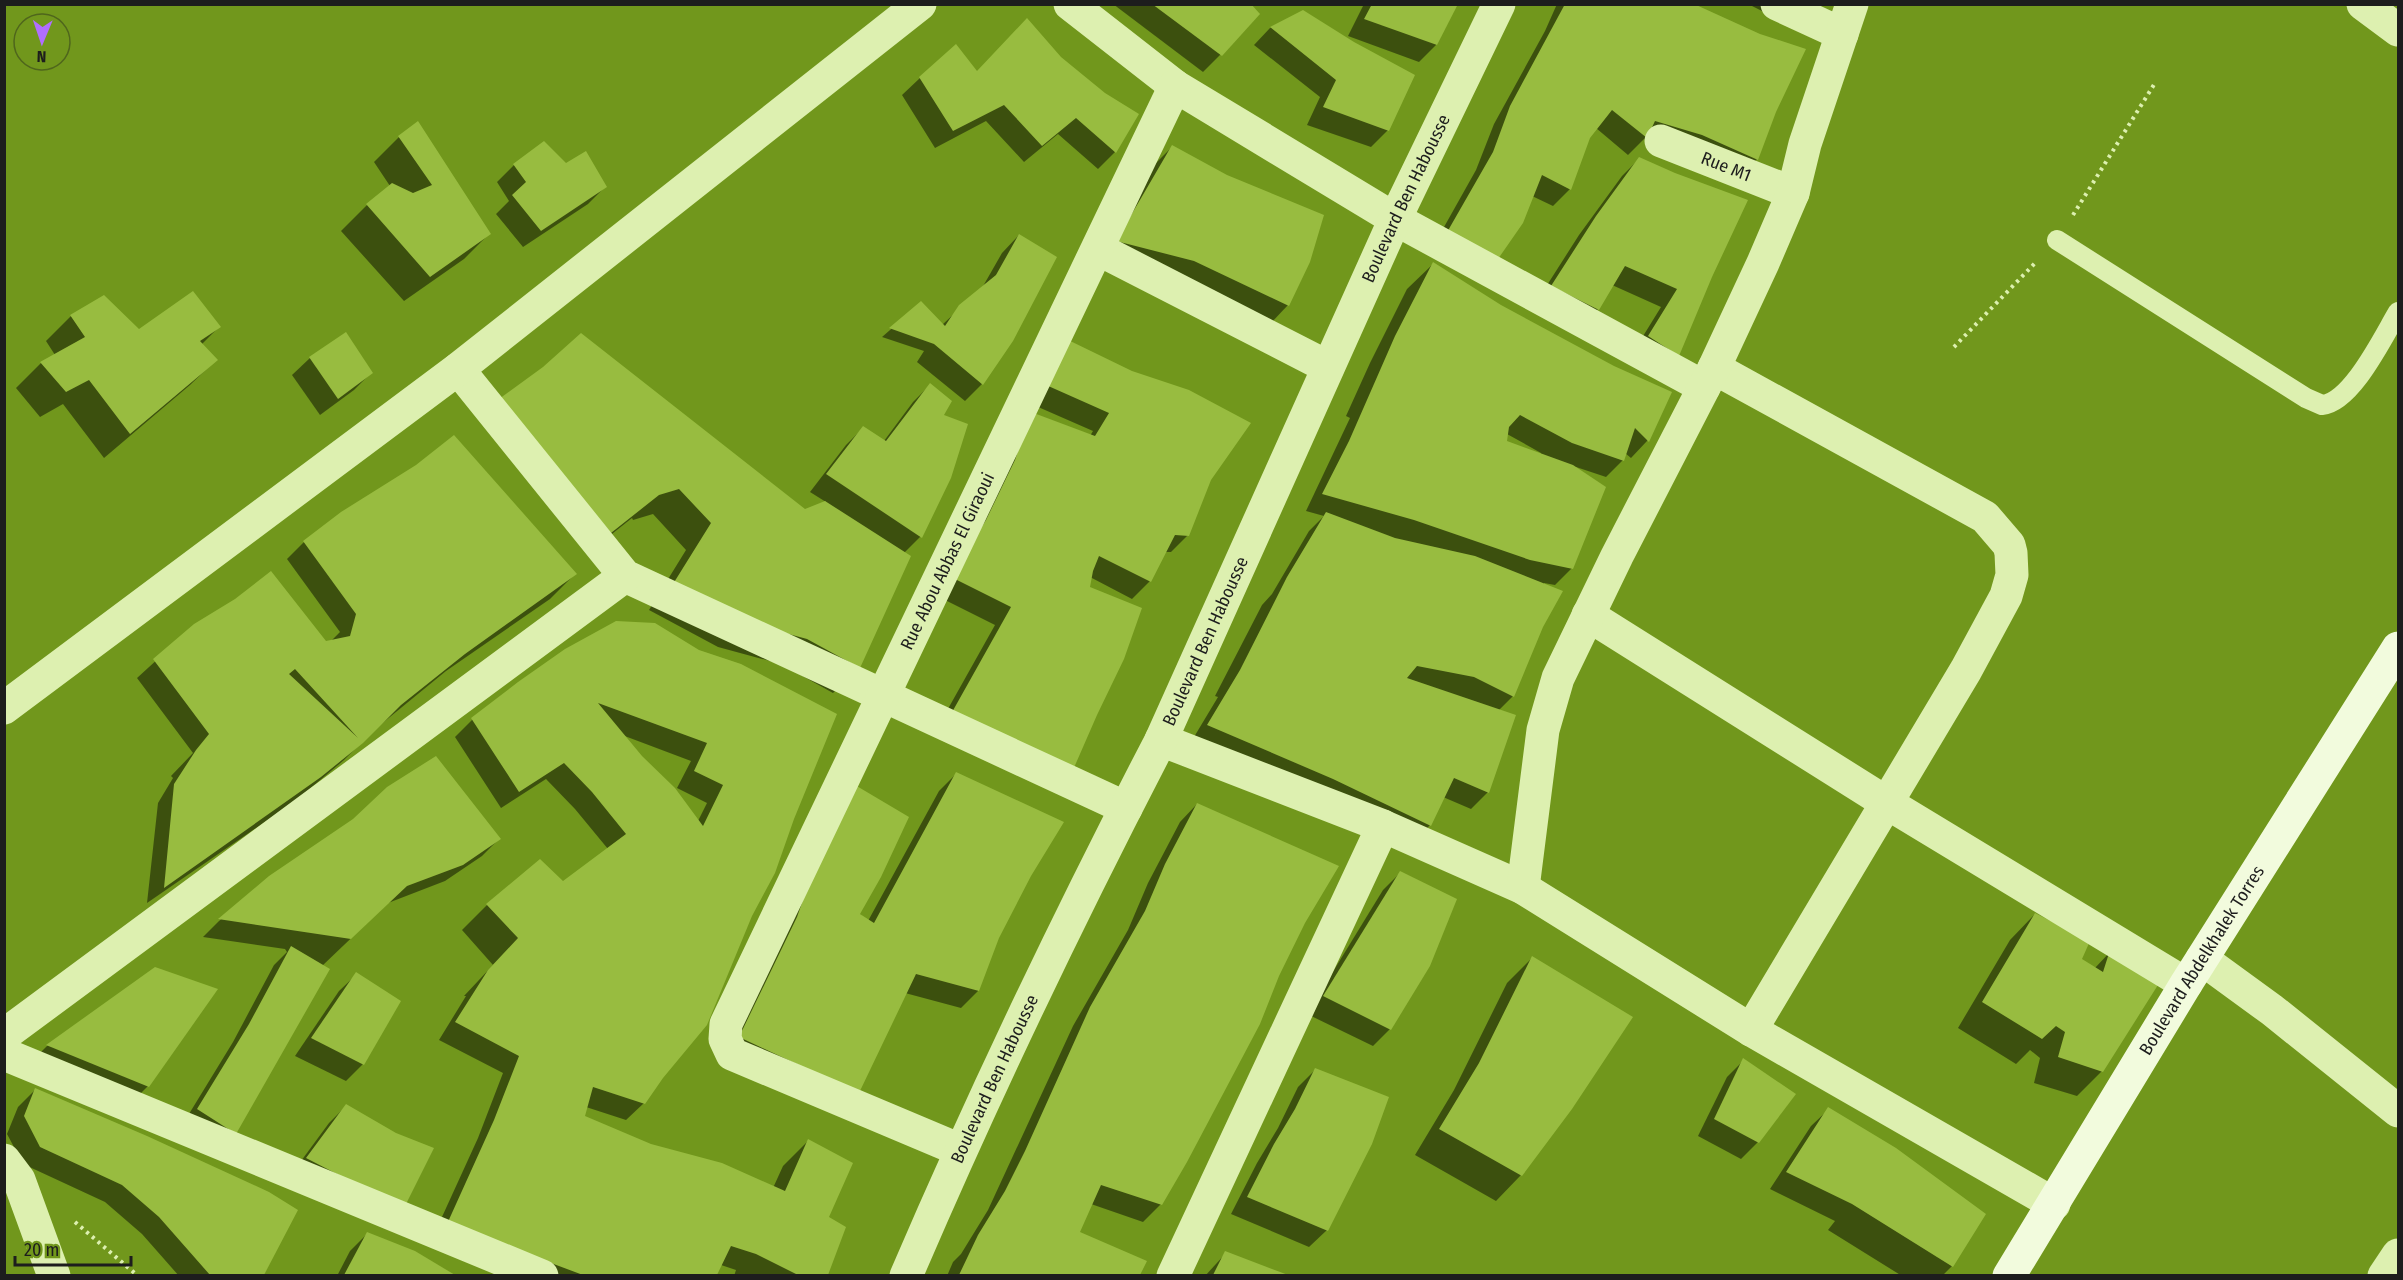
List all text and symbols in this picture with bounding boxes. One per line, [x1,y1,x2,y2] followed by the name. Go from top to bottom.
[12,12,72,72] north arrow
[36,47,47,66] text: N
[1357,111,1455,286] street label: Boulevard Ben Habousse
[1698,147,1754,186] street label: Rue M1
[896,469,999,653] street label: Rue Abou Abbas El Giraoui
[1158,553,1253,729] street label: Boulevard Ben Habousse
[2135,861,2269,1059] street label: Boulevard Abdelkhalek Torres
[946,991,1043,1167] street label: Boulevard Ben Habousse
[15,1229,130,1267] scale bar
[24,1239,59,1261] text: 20 m

